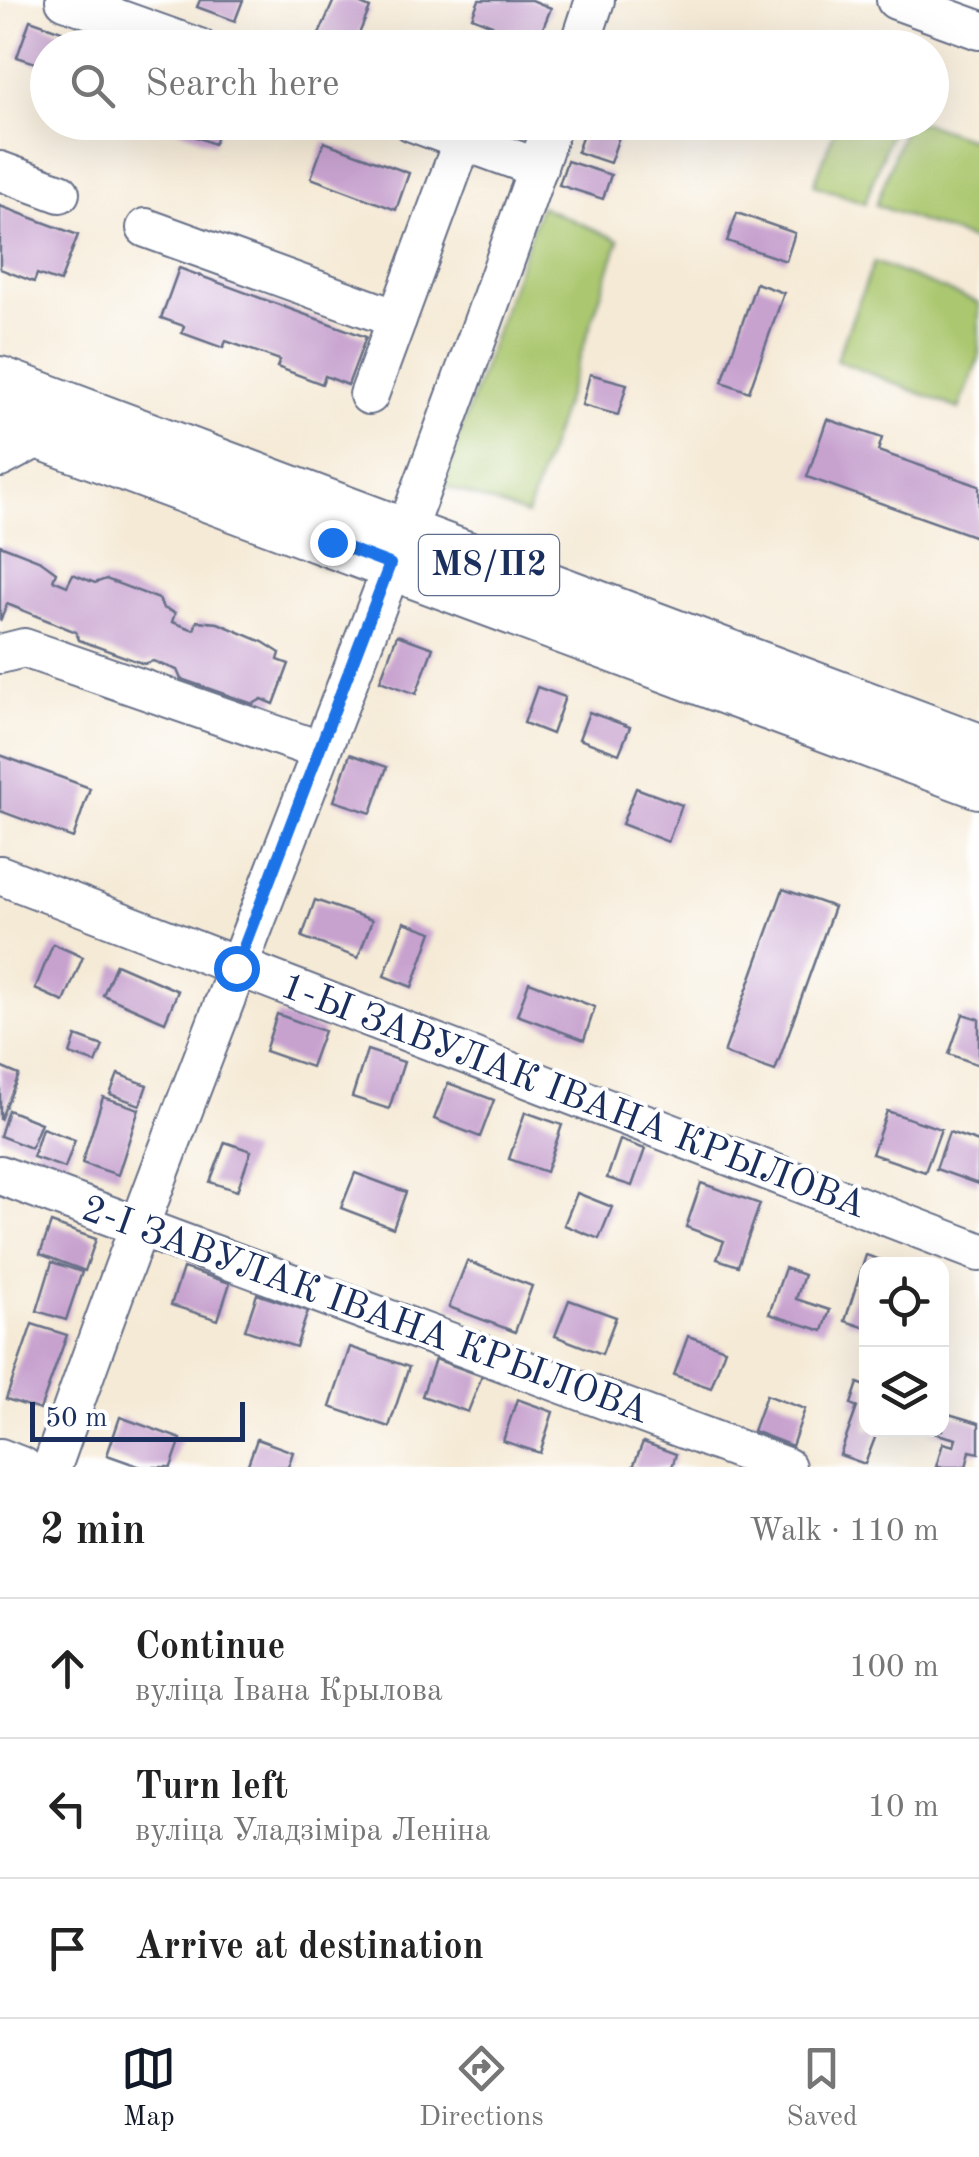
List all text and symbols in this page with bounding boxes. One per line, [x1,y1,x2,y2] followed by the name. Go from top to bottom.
[30,30,949,140] search box
[65,58,120,113] icon: search
[145,66,340,104] text: Search here
[310,520,356,566] route end
[419,535,559,595] road number: М8/П2
[214,946,260,992] route start
[275,968,871,1226] street label: 1-Ы ЗАВУЛАК ІВАНА КРЫЛОВА
[76,1190,654,1432] street label: 2-І ЗАВУЛАК ІВАНА КРЫЛОВА
[859,1257,949,1437] map controls
[859,1257,949,1347] button: locate
[859,1347,949,1437] button: layers
[30,1397,245,1442] scale bar
[45,1405,108,1433] text: 50 m
[40,1511,146,1553] text: 2 min
[749,1516,939,1548] text: Walk · 110 m
[135,1629,285,1667] text: Continue
[40,1641,95,1696] icon: ahead
[849,1652,939,1684] text: 100 m
[135,1676,443,1708] text: вуліца Івана Крылова
[135,1769,288,1807] text: Turn left
[40,1781,95,1836] icon: left
[868,1792,939,1824] text: 10 m
[135,1816,490,1848] text: вуліца Уладзіміра Леніна
[40,1921,95,1976] icon: arrive
[135,1929,484,1967] text: Arrive at destination
[121,2041,176,2136] tab: Map
[419,2041,544,2136] tab: Directions
[786,2041,858,2136] tab: Saved

